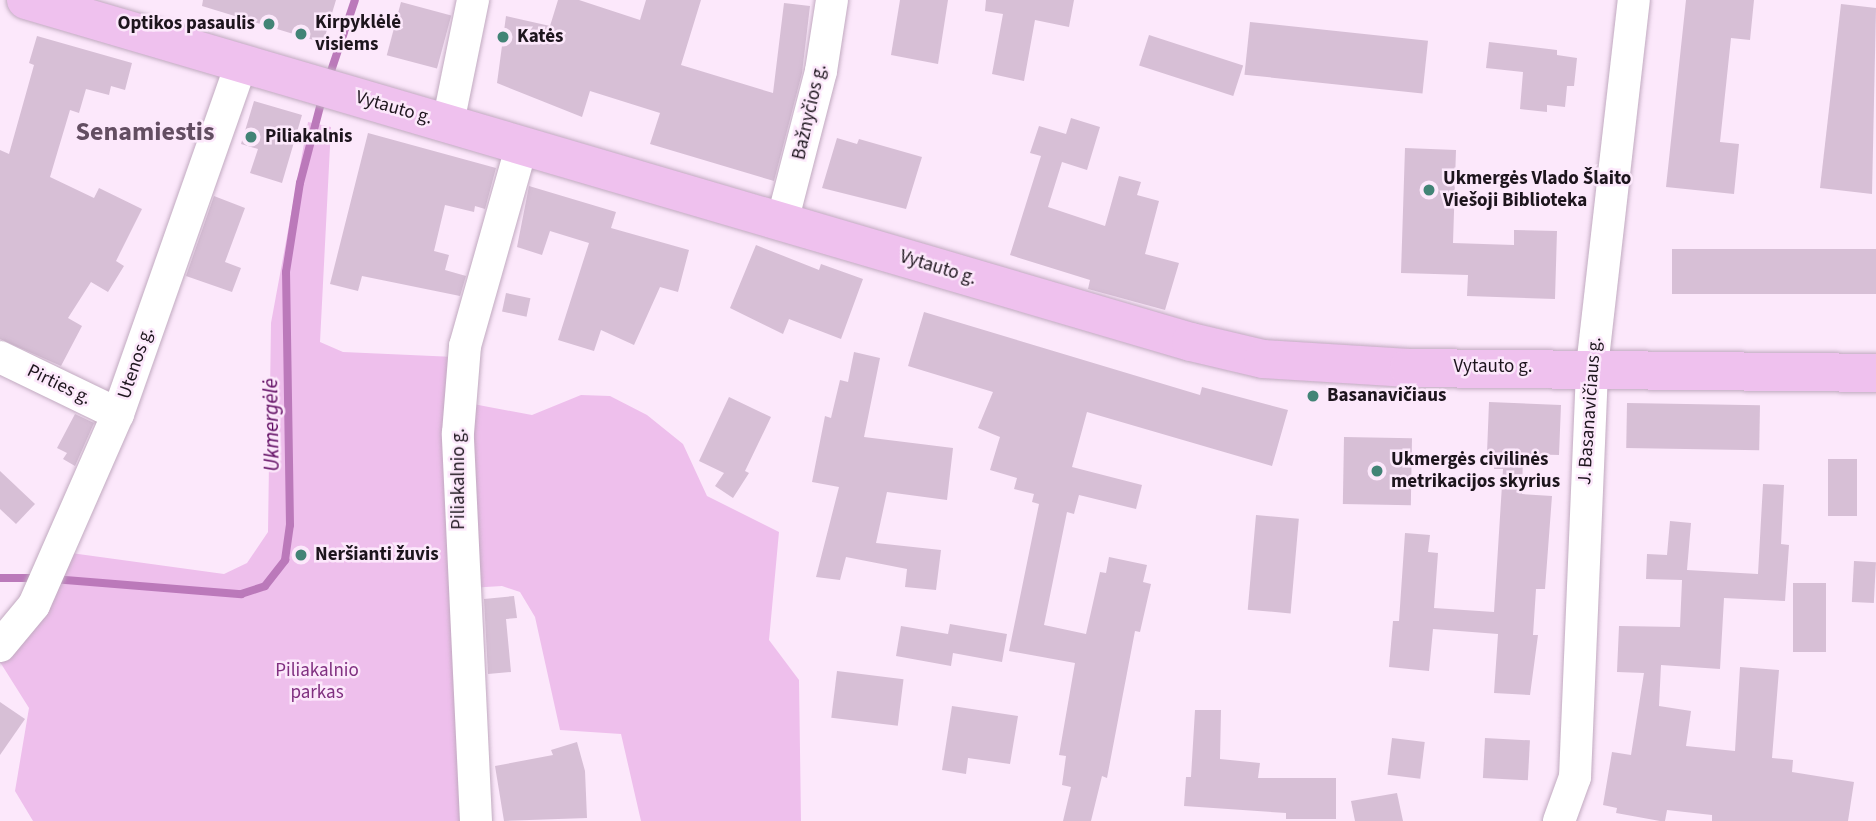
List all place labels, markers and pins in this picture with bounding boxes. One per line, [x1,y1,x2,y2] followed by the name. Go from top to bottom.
[315,12,401,56] place label: Kirpyklėlė visiems
[118,13,255,35] place label: Optikos pasaulis
[261,16,277,32] marker: Optikos pasaulis
[293,26,309,42] marker: Kirpyklėlė visiems
[517,26,564,48] place label: Katės
[495,29,511,45] marker: Katės
[265,126,352,148] place label: Piliakalnis
[243,129,259,145] marker: Piliakalnis
[1443,168,1631,212] place label: Ukmergės Vlado Šlaito Viešoji Biblioteka
[1421,182,1437,198] marker: Ukmergės Vlado Šlaito Viešoji Biblioteka
[1327,385,1446,407] place label: Basanavičiaus
[1305,388,1321,404] marker: Basanavičiaus
[1391,449,1560,493] place label: Ukmergės civilinės metrikacijos skyrius
[1369,463,1385,479] marker: Ukmergės civilinės metrikacijos skyrius
[315,544,439,566] place label: Neršianti žuvis
[293,547,309,563] marker: Neršianti žuvis

